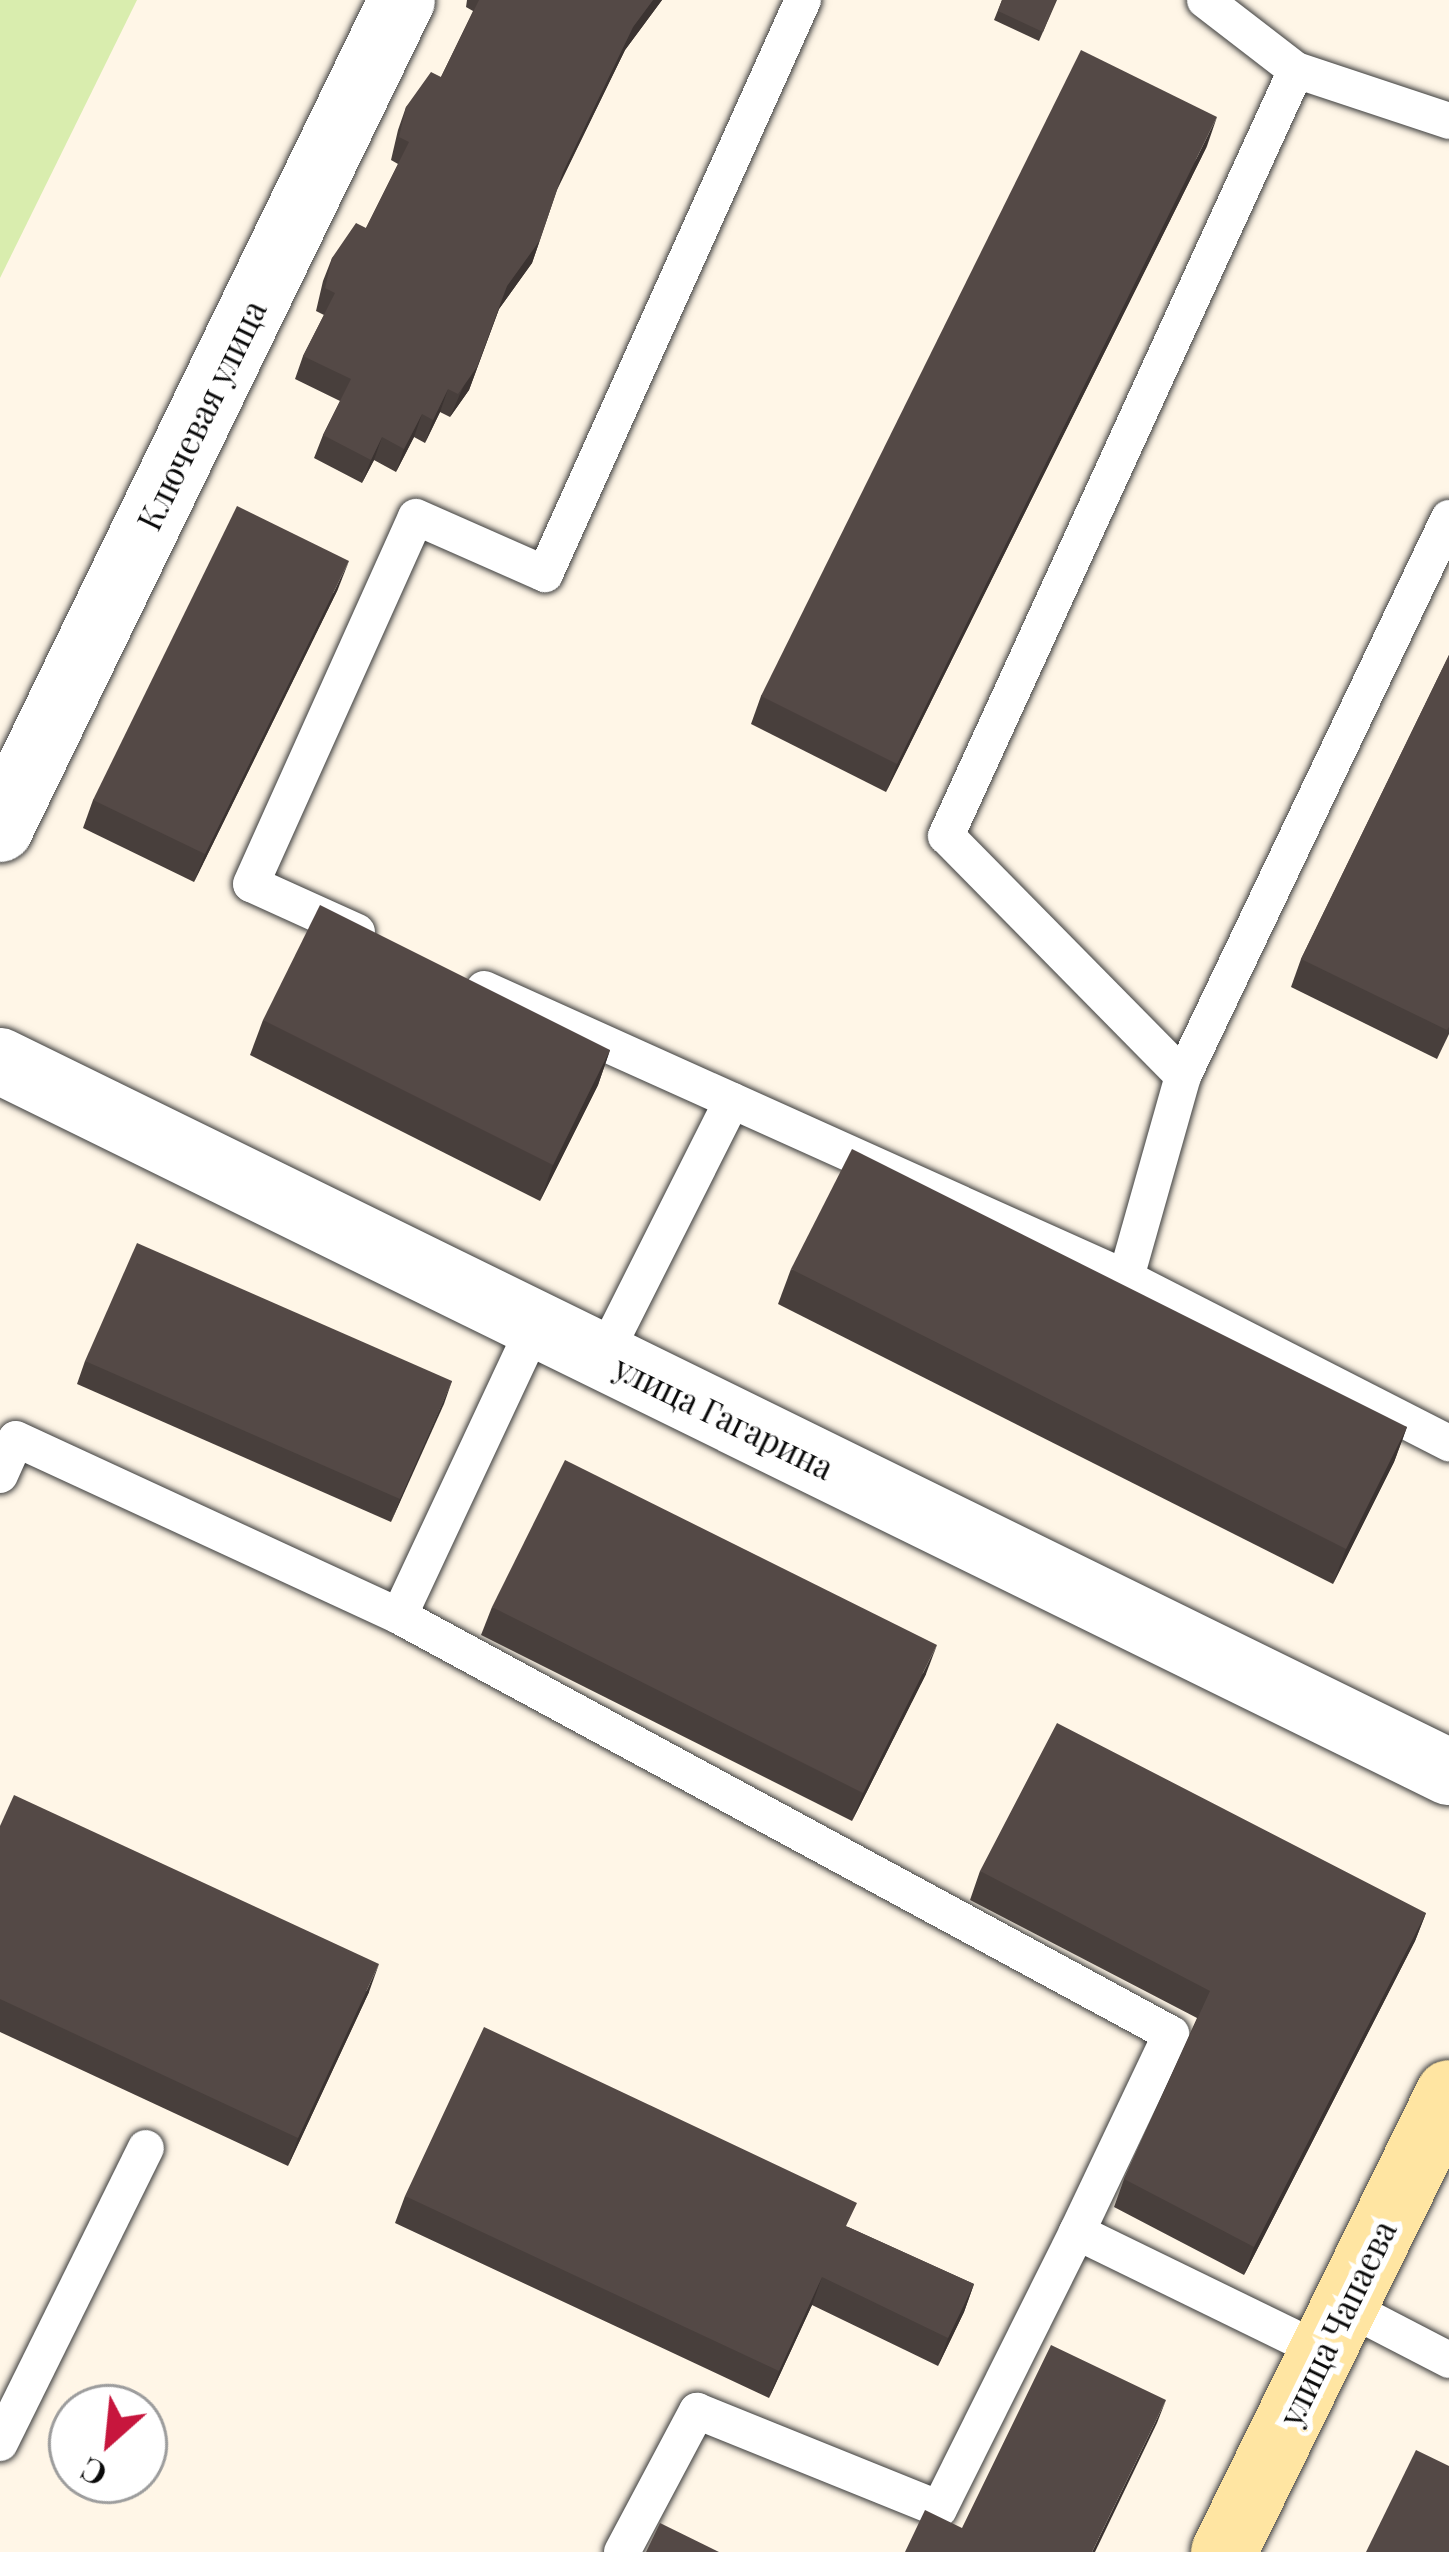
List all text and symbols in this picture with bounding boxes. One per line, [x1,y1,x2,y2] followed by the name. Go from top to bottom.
[128,294,274,536] street label: Ключевая улица
[608,1347,840,1487] street label: улица Гагарина
[1270,2214,1404,2432] street label: улица Чапаева
[48,2384,168,2504] north arrow
[73,2449,113,2498] text: С

